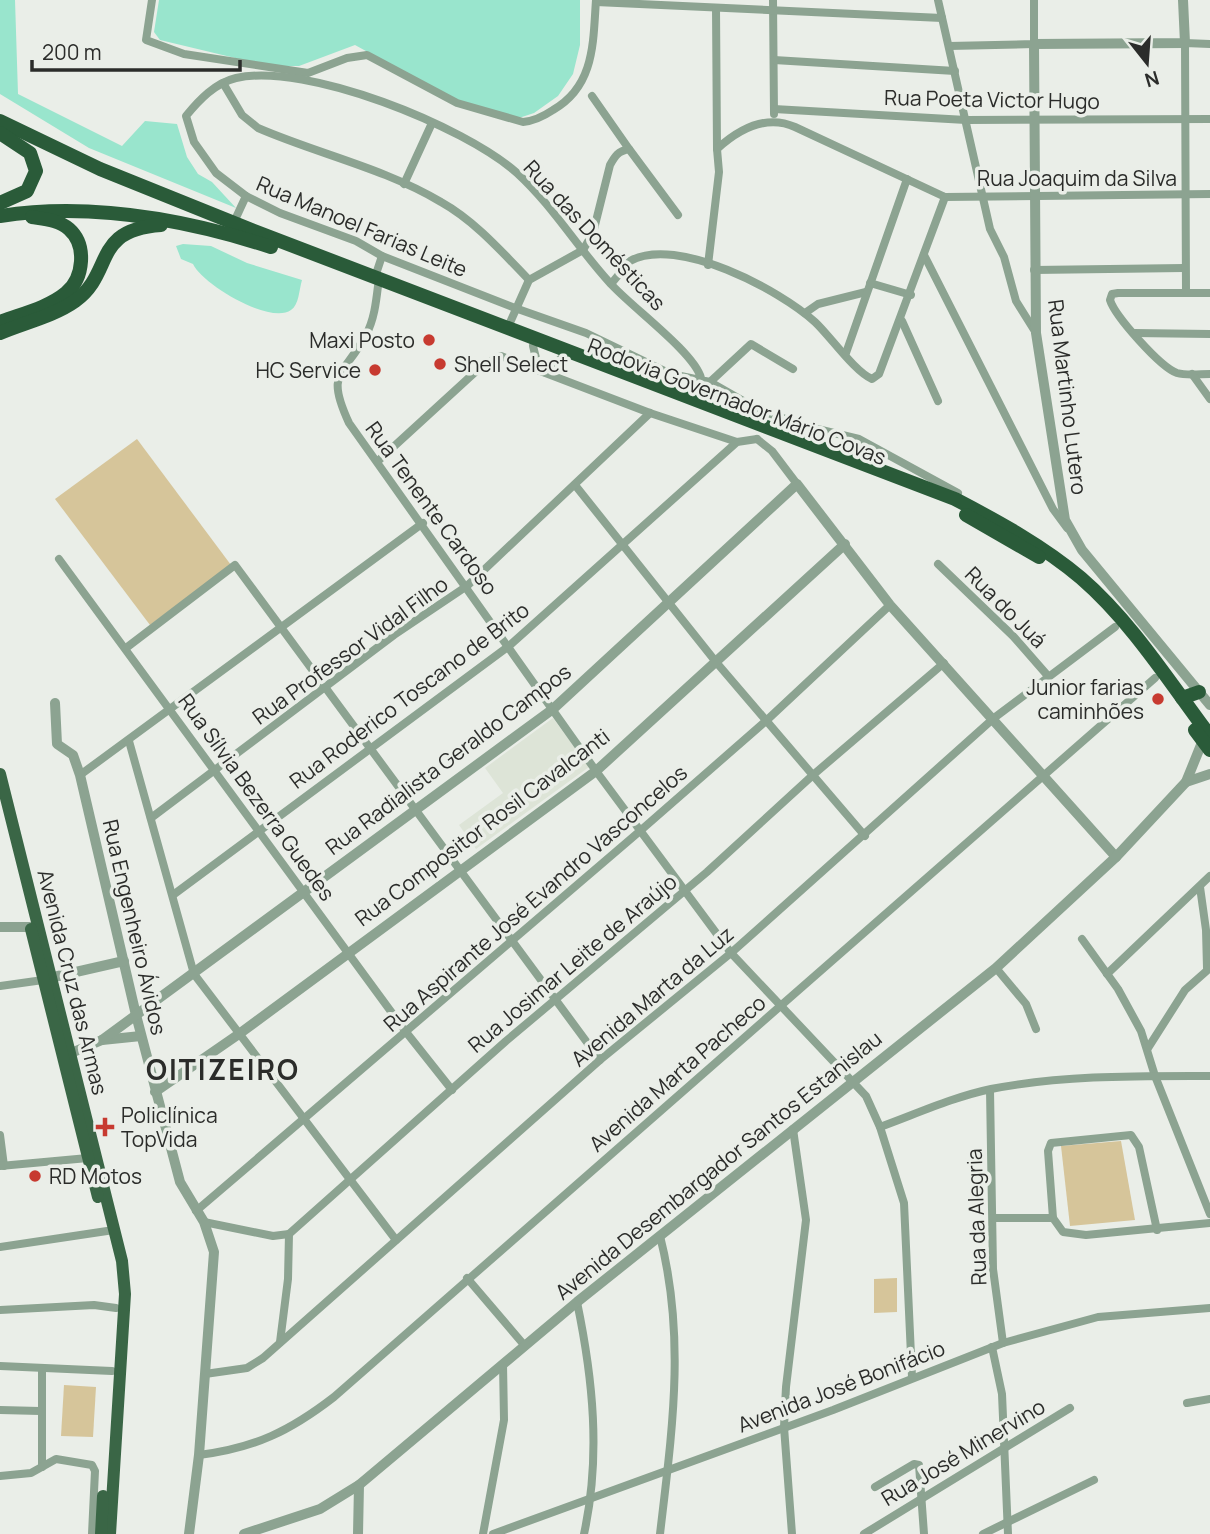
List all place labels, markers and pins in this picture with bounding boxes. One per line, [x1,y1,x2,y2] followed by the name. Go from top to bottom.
[309,326,415,354] place label: Maxi Posto
[421,332,437,348] marker: Maxi Posto
[454,350,568,378] place label: Shell Select
[255,356,361,384] place label: HC Service
[432,356,448,372] marker: Shell Select
[367,362,383,378] marker: HC Service
[1026,673,1144,725] place label: Junior farias caminhões
[1150,691,1166,707] marker: Junior farias caminhões
[121,1101,218,1153] place label: Policlínica TopVida
[95,1117,115,1137] marker: Policlínica TopVida
[49,1162,142,1190] place label: RD Motos
[27,1168,43,1184] marker: RD Motos

